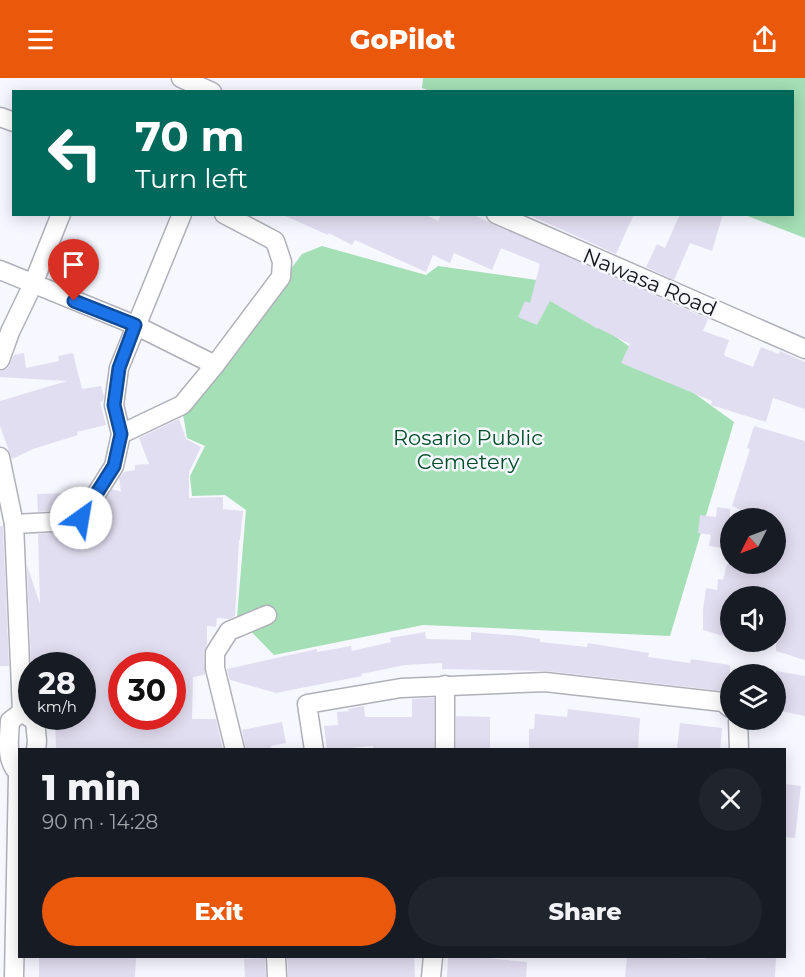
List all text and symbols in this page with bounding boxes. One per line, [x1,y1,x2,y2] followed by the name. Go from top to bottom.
[24,23,57,56] icon: menu
[350,23,455,56] text: GoPilot
[748,23,781,56] icon: share
[135,110,245,162] text: 70 m
[36,114,114,192] icon: left
[135,162,248,195] text: Turn left
[48,239,99,301] pin
[579,243,721,321] street label: Nawasa Road
[57,248,90,281] icon: arrive
[393,425,543,474] park label: Rosario Public Cemetery
[49,486,113,550] position arrow
[720,508,786,574] north arrow
[720,508,786,730] map controls
[720,586,786,652] button: sound
[108,652,186,730] speed limit sign: 30
[720,664,786,730] button: layers
[38,665,76,702] text: 28
[37,697,77,716] text: km/h
[42,765,141,809] text: 1 min
[699,768,762,831] button: close
[42,810,158,834] text: 90 m · 14:28
[42,877,396,946] button: Exit
[408,877,762,946] button: Share

